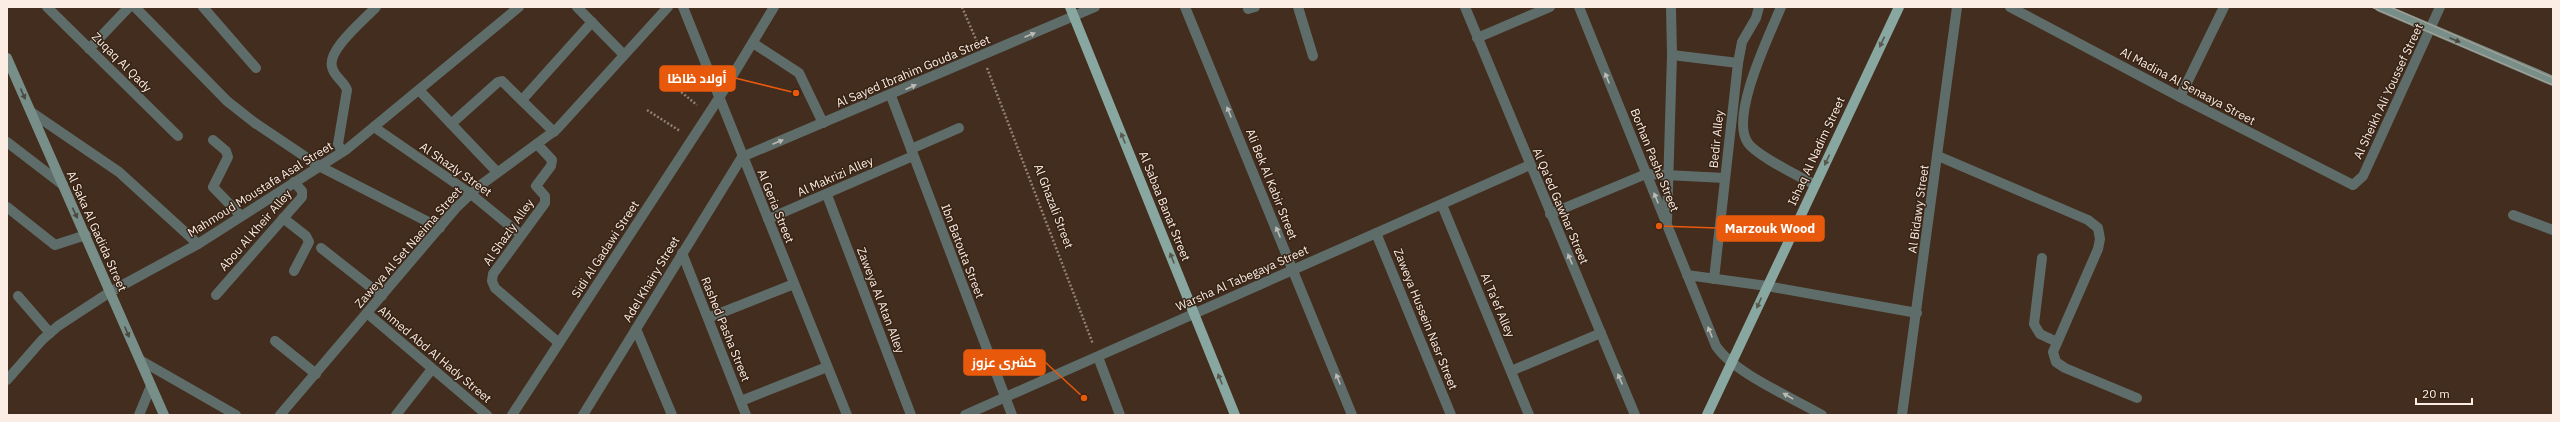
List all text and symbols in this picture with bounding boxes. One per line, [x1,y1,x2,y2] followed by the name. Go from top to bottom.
[2350,21,2426,161] street label: Al Sheikh Ali Youssef Street
[89,29,155,95] street label: Zuqaq Al Qady
[834,32,992,110] street label: Al Sayed Ibrahim Gouda Street
[1024,32,1036,38] one-way arrow
[1879,37,1885,48] one-way arrow
[2449,37,2461,43] one-way arrow
[2118,44,2258,128] street label: Al Madina Al Senaaya Street
[660,66,735,91] callout: أولاد ظاظا
[667,70,727,87] text: أولاد ظاظا
[1604,71,1610,83] one-way arrow
[905,84,916,90] one-way arrow
[20,88,26,99] one-way arrow
[1784,94,1848,208] street label: Ishaq Al Nadim Street
[1225,106,1231,118] one-way arrow
[1627,106,1683,214] street label: Borhan Pasha Street
[1705,109,1727,169] street label: Bedir Alley
[1243,126,1301,242] street label: Ali Bek Al Kabir Street
[1120,132,1126,143] one-way arrow
[185,138,335,240] street label: Mahmoud Moustafa Asal Street
[417,139,495,199] street label: Al Shazly Street
[772,139,784,145] one-way arrow
[1530,146,1592,266] street label: Al Qa'ed Gawhar Street
[1136,149,1194,263] street label: Al Sabaa Banat Street
[795,153,875,199] street label: Al Makrizi Alley
[1824,154,1830,166] one-way arrow
[1031,162,1077,250] street label: Al Ghazali Street
[1904,164,1932,254] street label: Al Bidawy Street
[754,167,798,245] street label: Al Geria Street
[64,168,130,294] street label: Al Saka Al Gadida Street
[351,183,465,311] street label: Zaweya Al Set Naeima Street
[216,186,294,274] street label: Abou Al Kheir Alley
[1653,192,1659,204] one-way arrow
[479,196,537,268] street label: Al Shazly Alley
[568,198,642,300] street label: Sidi Al Gadawi Street
[938,202,988,300] street label: Ibn Batouta Street
[72,207,78,218] one-way arrow
[1717,216,1824,241] callout: Marzouk Wood
[1725,220,1815,237] text: Marzouk Wood
[1275,226,1281,238] one-way arrow
[619,233,683,325] street label: Adel Khairy Street
[1173,242,1311,314] street label: Warsha Al Tabegaya Street
[854,245,908,355] street label: Zaweya Al Atan Alley
[1391,246,1461,392] street label: Zaweya Hussein Nasr Street
[1168,252,1174,264] one-way arrow
[1566,253,1572,265] one-way arrow
[1478,270,1518,340] street label: Al Ta'ef Alley
[698,275,754,383] street label: Rashed Pasha Street
[1756,297,1762,308] one-way arrow
[375,302,495,406] street label: Ahmed Abd Al Hady Street
[125,326,131,338] one-way arrow
[1707,326,1713,337] one-way arrow
[964,350,1045,375] callout: كشرى عزوز
[971,354,1036,371] text: كشرى عزوز
[1217,372,1223,384] one-way arrow
[1334,372,1340,384] one-way arrow
[1617,373,1624,385] one-way arrow
[2416,380,2472,406] scale bar
[2422,386,2450,401] text: 20 m
[1782,392,1794,399] one-way arrow

